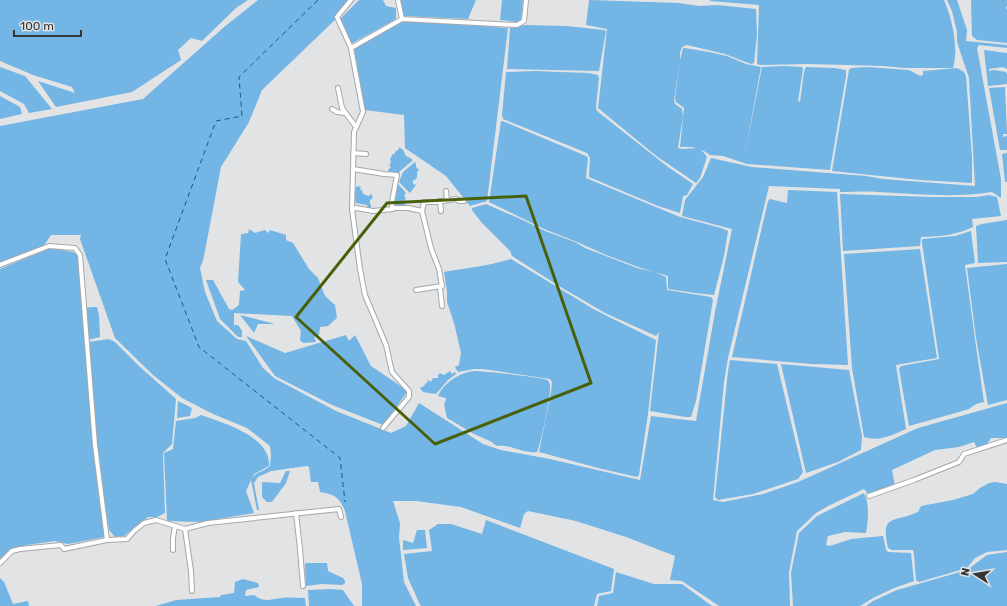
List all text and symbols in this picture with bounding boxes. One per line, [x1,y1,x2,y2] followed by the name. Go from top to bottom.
[14,12,81,38] scale bar
[20,19,54,33] text: 100 m
[955,554,995,594] north arrow
[959,567,973,577] text: N

